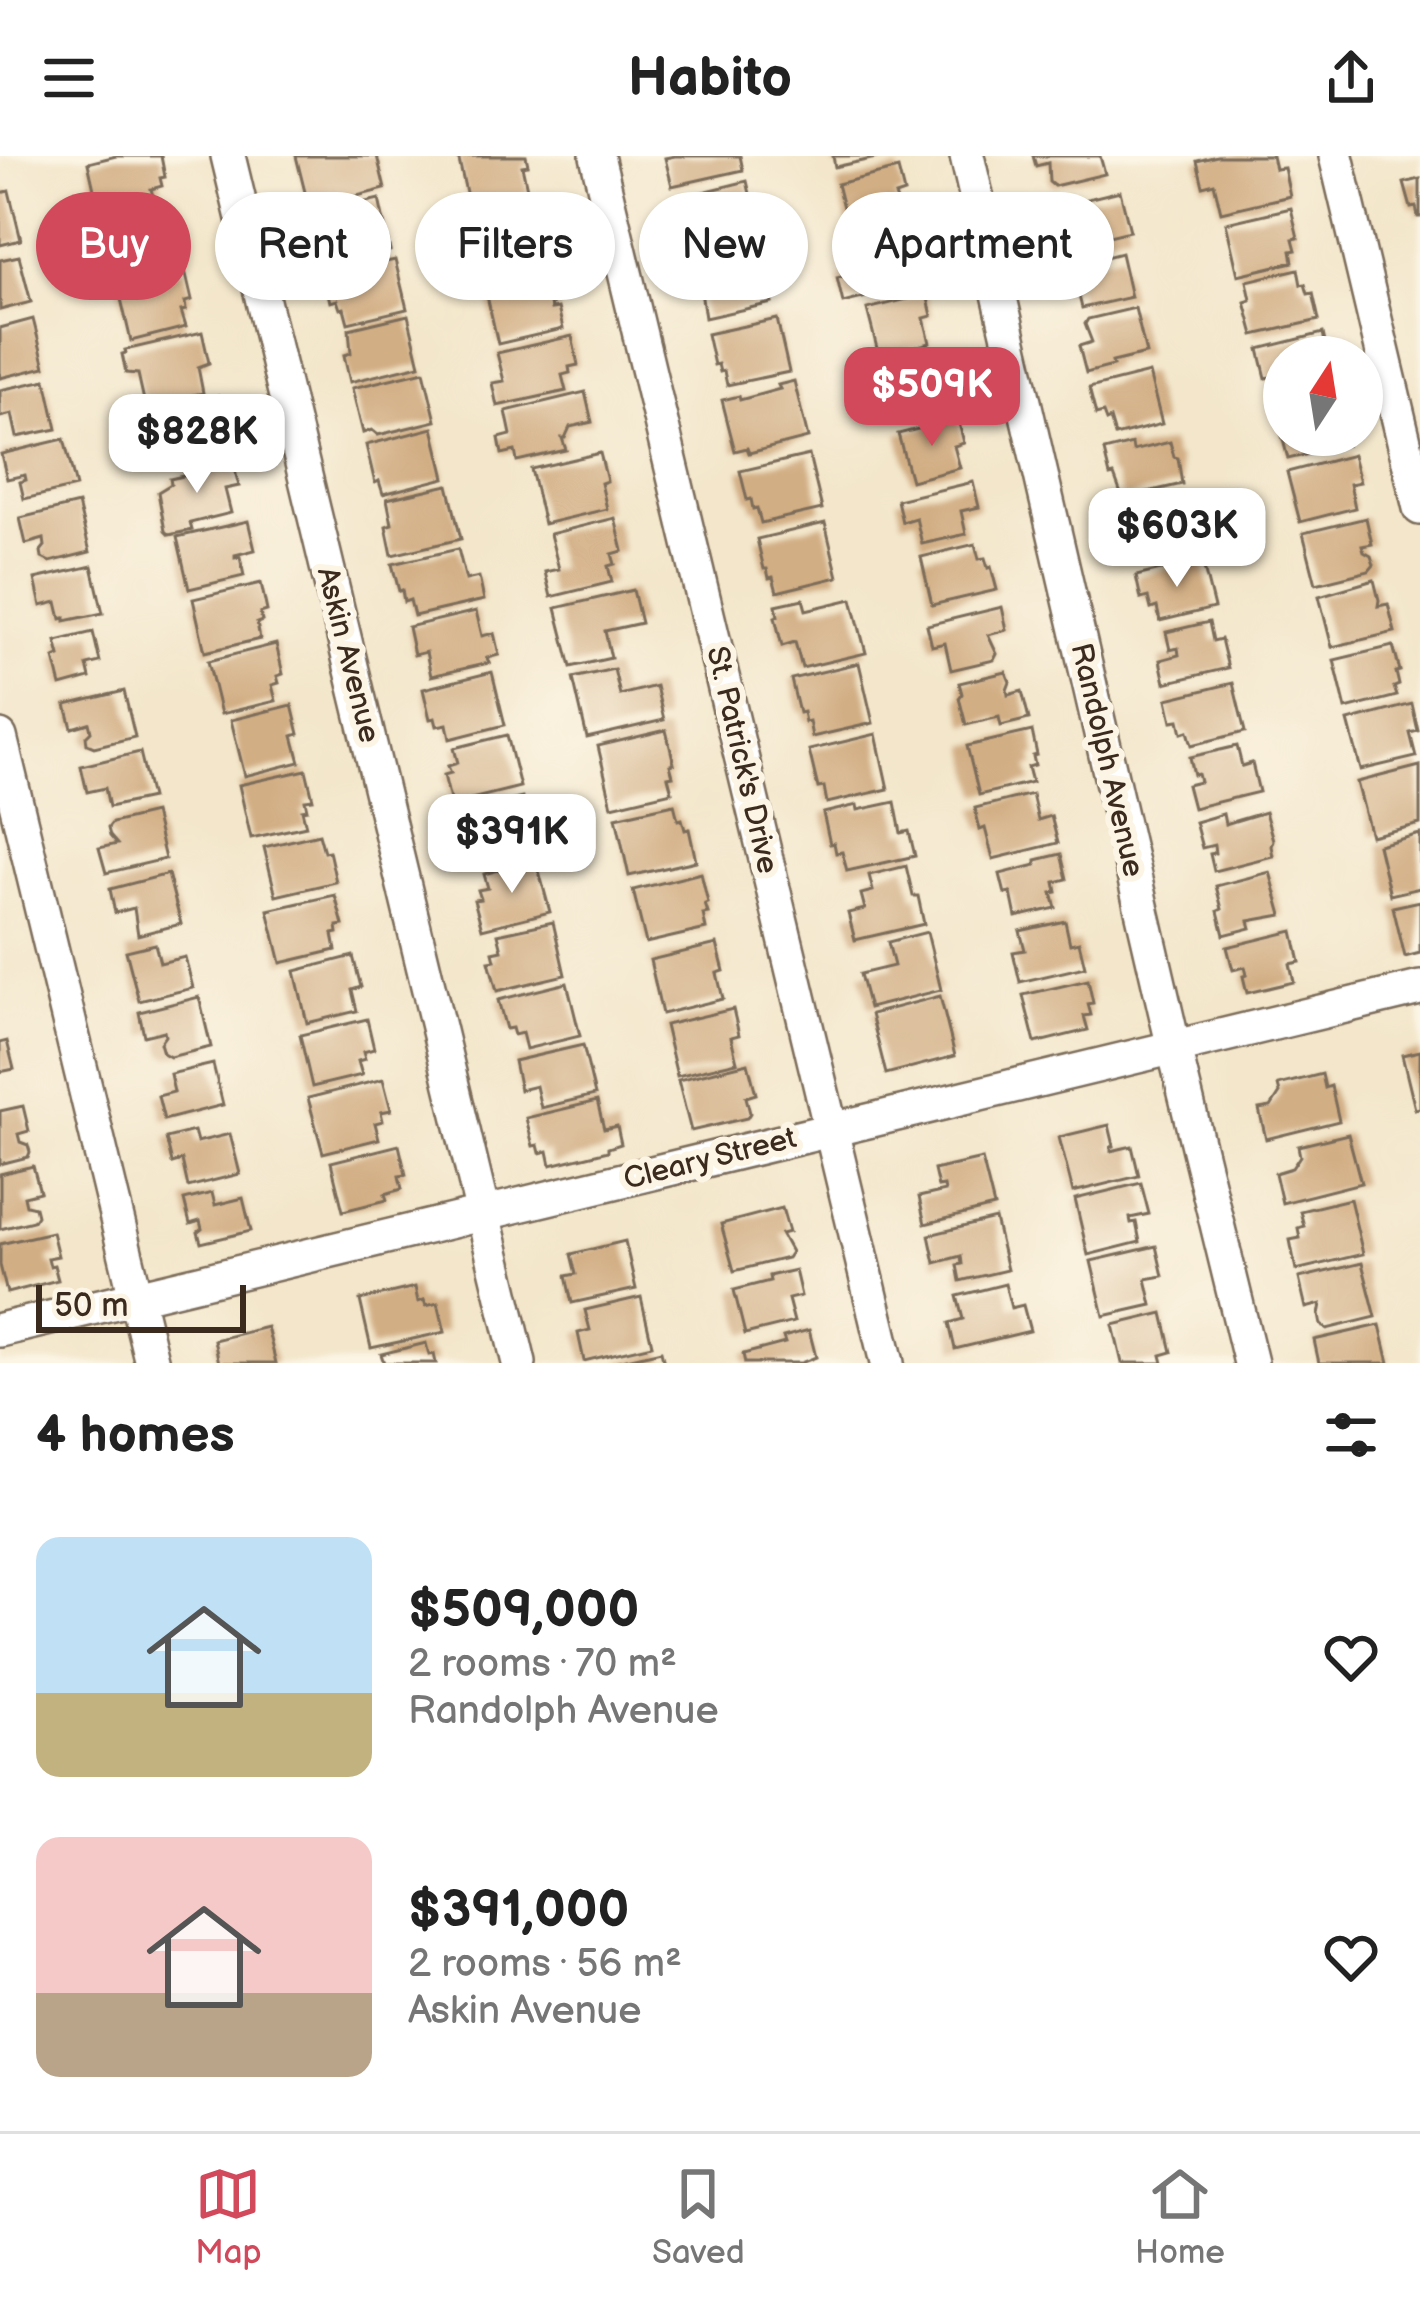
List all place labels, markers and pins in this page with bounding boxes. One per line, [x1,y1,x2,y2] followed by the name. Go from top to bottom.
[848,347,1016,449] pin: $509K
[113,394,281,496] pin: $828K
[1093,488,1261,590] pin: $603K
[428,794,596,896] pin: $391K

